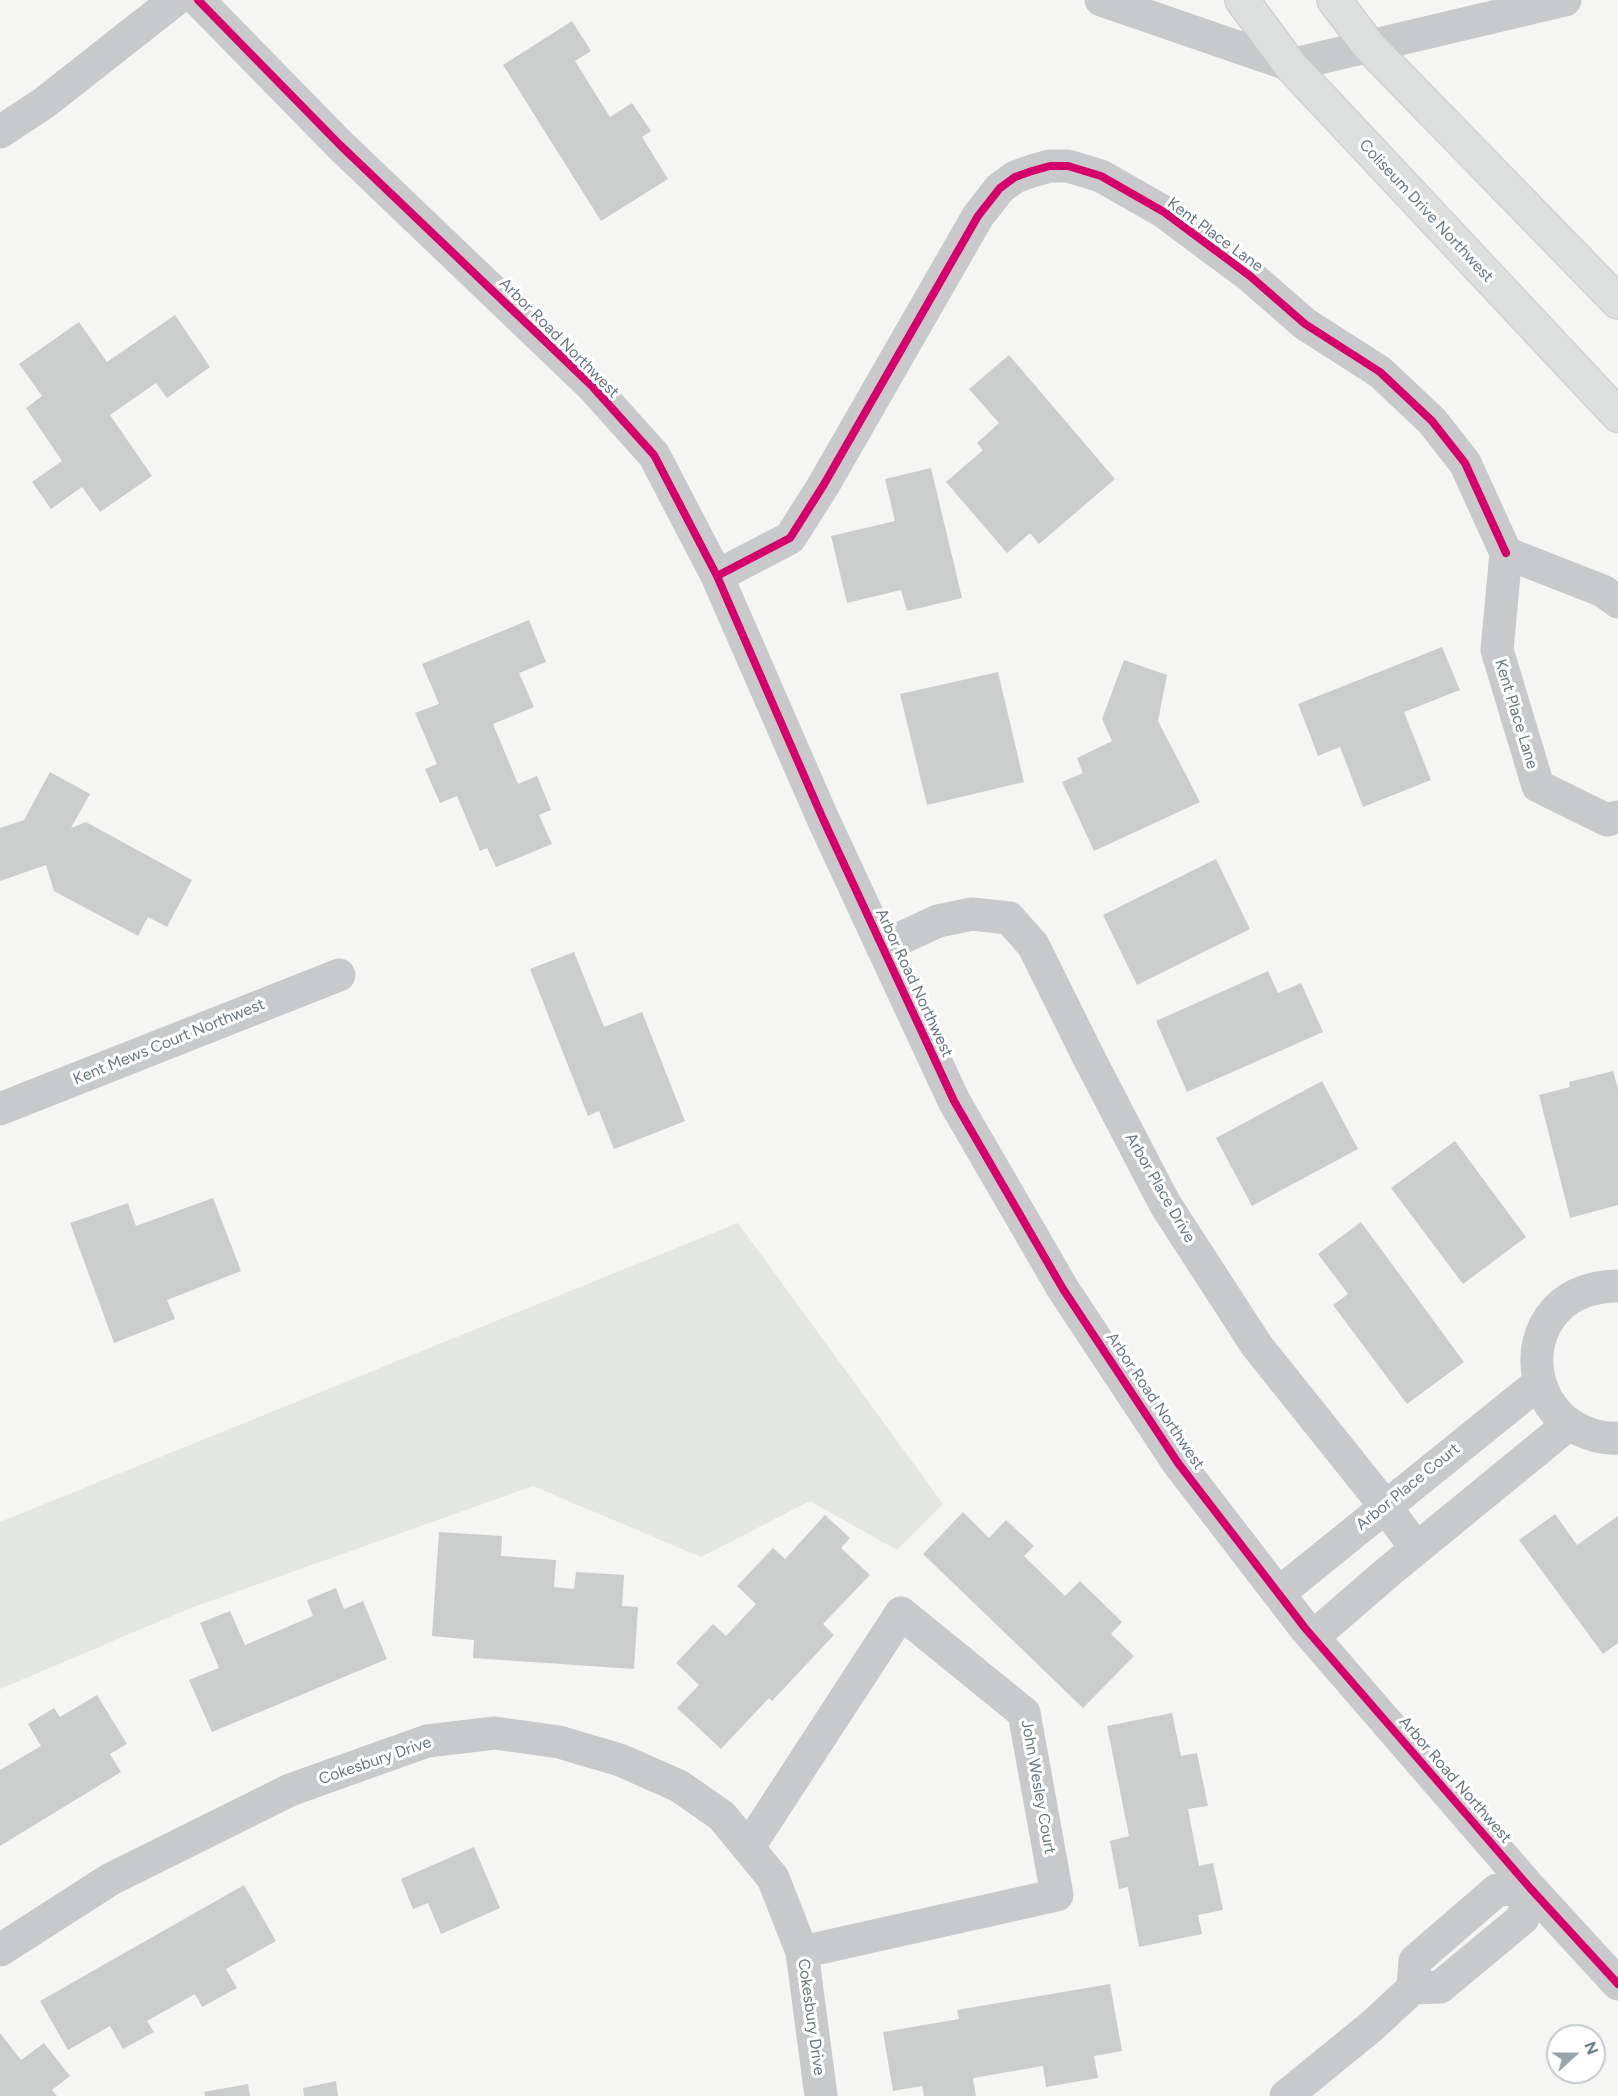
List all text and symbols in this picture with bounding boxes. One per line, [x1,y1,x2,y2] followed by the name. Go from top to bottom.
[1355,136,1497,286] street label: Coliseum Drive Northwest
[1163,194,1267,276] street label: Kent Place Lane
[495,274,623,402] street label: Arbor Road Northwest
[1490,657,1542,771] street label: Kent Place Lane
[871,906,957,1060] street label: Arbor Road Northwest
[70,995,268,1089] street label: Kent Mews Court Northwest
[1121,1130,1199,1246] street label: Arbor Place Drive
[1102,1329,1208,1473] street label: Arbor Road Northwest
[1352,1439,1464,1535] street label: Arbor Place Court
[1395,1713,1515,1847] street label: Arbor Road Northwest
[1017,1718,1059,1856] street label: John Wesley Court
[316,1733,434,1789] street label: Cokesbury Drive
[793,1957,829,2077] street label: Cokesbury Drive
[1546,2024,1606,2084] north arrow
[1580,2039,1602,2057] text: N

